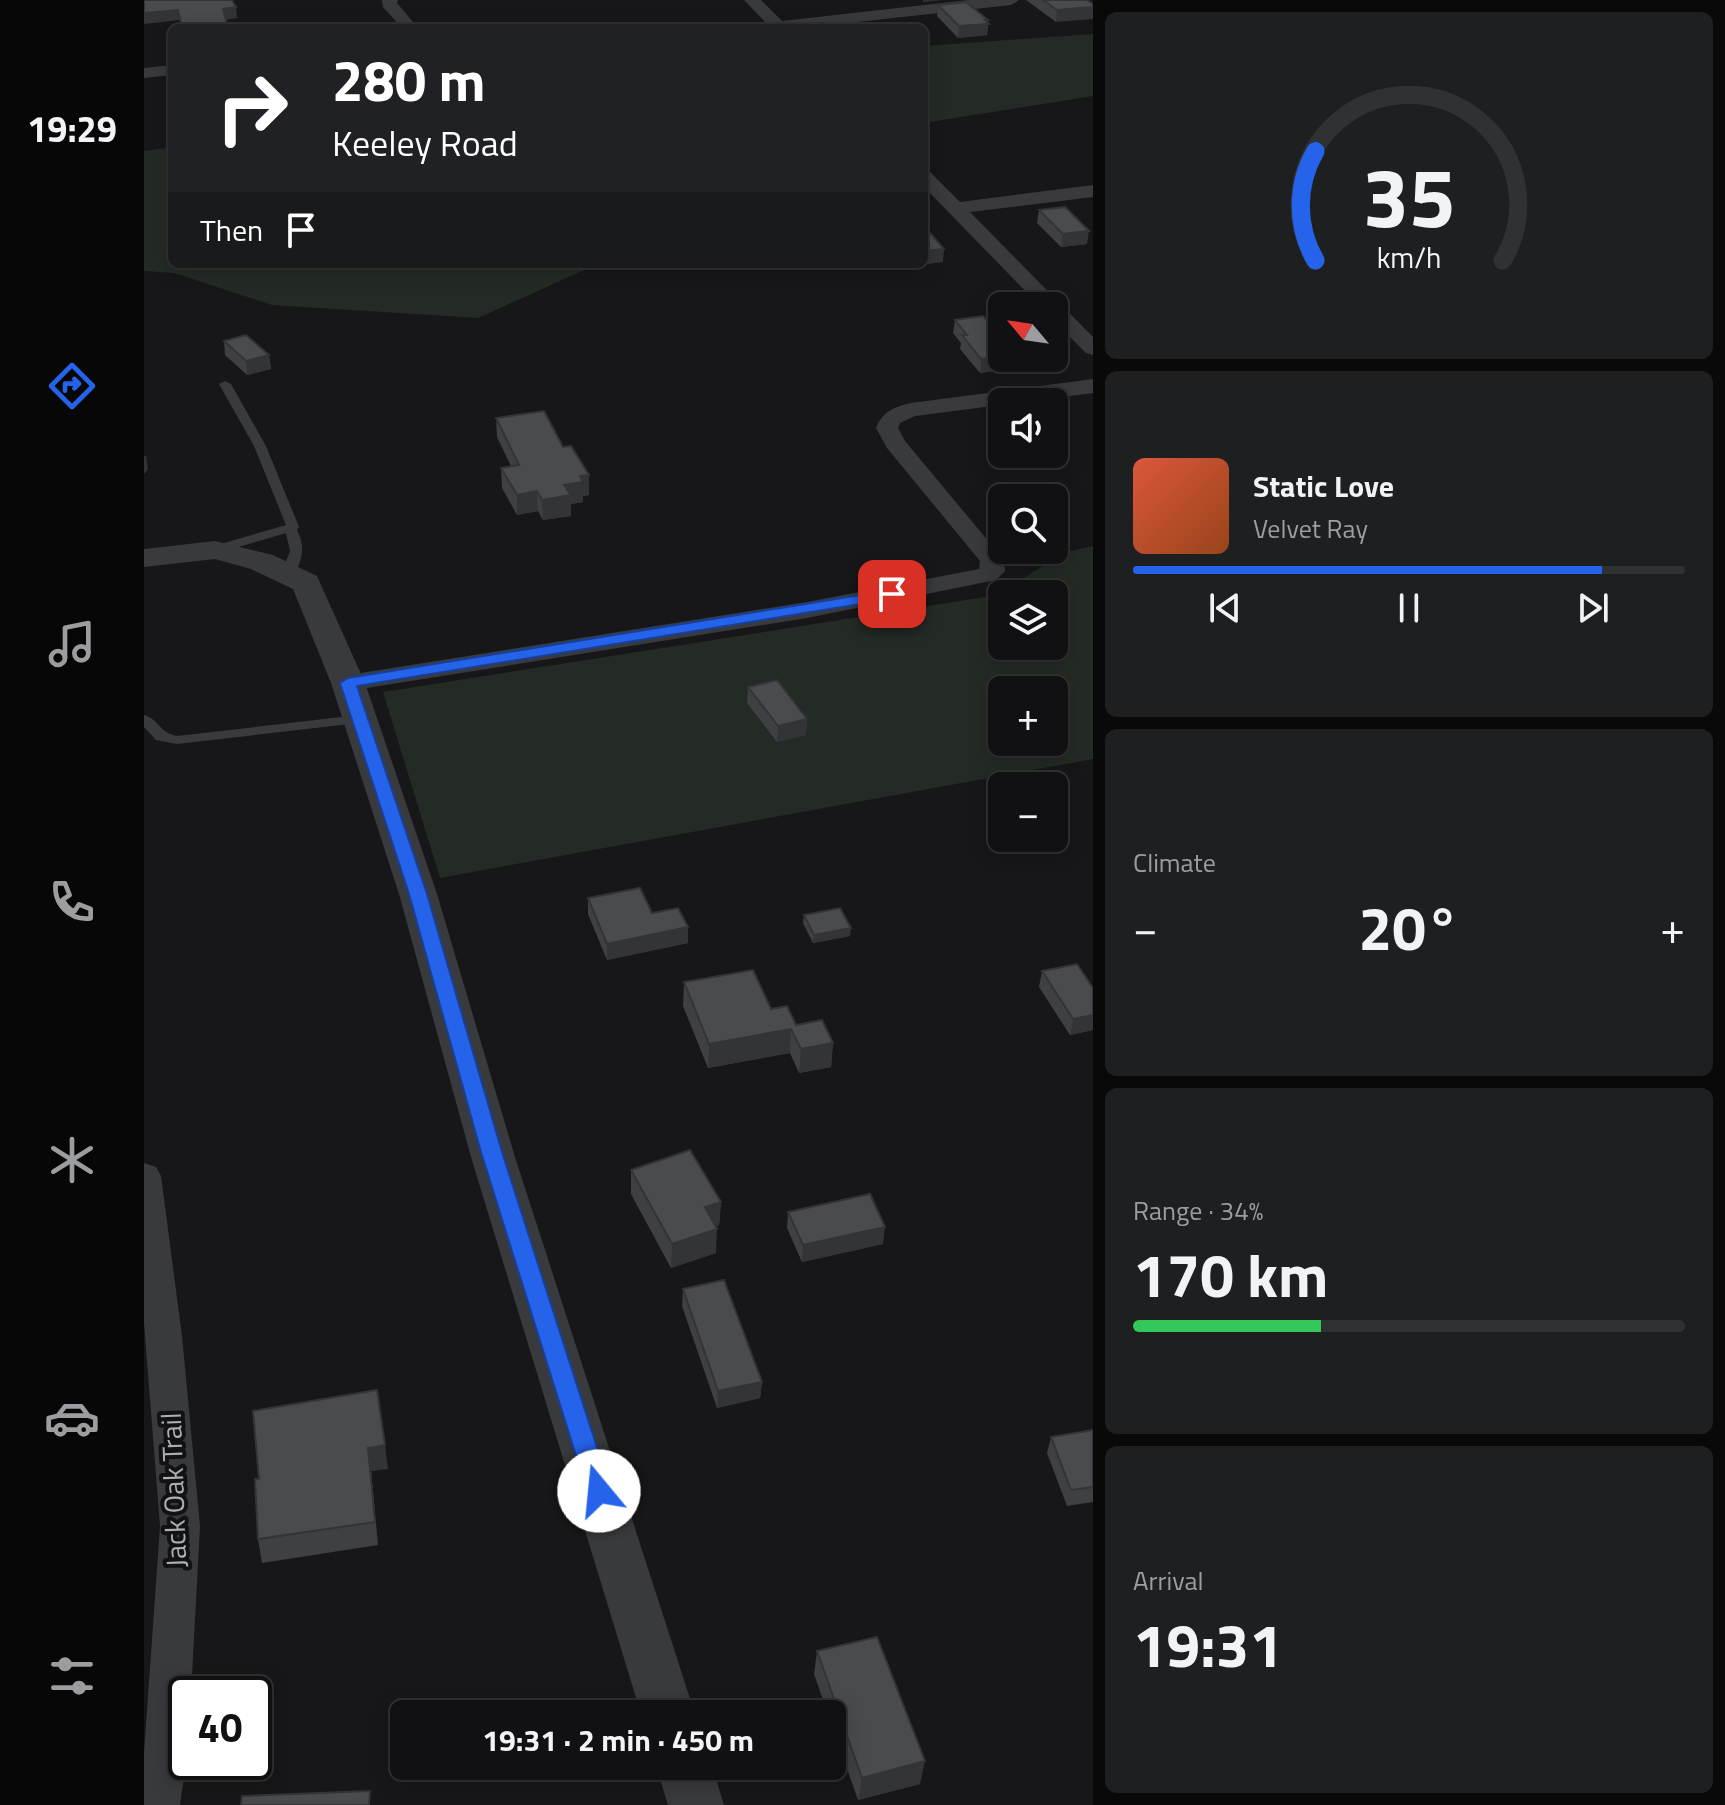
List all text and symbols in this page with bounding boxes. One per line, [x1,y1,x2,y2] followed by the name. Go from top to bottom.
[332,38,485,123] text: 280 m
[200,56,304,160] icon: right
[27,101,117,156] text: 19:29
[332,115,518,170] text: Keeley Road
[1362,133,1456,259] text: 35
[200,207,263,253] text: Then
[279,208,323,252] icon: arrive
[1377,236,1441,279] text: km/h
[988,292,1068,372] north arrow
[988,292,1068,852] map controls
[44,358,100,414] icon: directions
[988,388,1068,468] button: sound
[1253,463,1394,509] text: Static Love
[988,484,1068,564] button: search
[1253,509,1368,548] text: Velvet Ray
[858,560,926,628] pin
[870,572,914,616] icon: arrive
[988,580,1068,660] button: layers
[1203,586,1247,630] icon: previous
[1387,586,1431,630] icon: pause
[1571,586,1615,630] icon: next
[44,616,100,672] icon: music
[988,676,1068,756] button: +
[988,772,1068,852] button: −
[1133,843,1216,882] text: Climate
[44,874,100,930] icon: phone
[1359,882,1459,973] text: 20°
[1133,894,1158,961] text: −
[1660,894,1685,961] text: +
[44,1132,100,1188] icon: climate
[1133,1191,1263,1230] text: Range · 34%
[1133,1229,1328,1320] text: 170 km
[44,1390,100,1446] icon: car
[149,1412,197,1568] street label: Jack Oak Trail
[557,1449,641,1533] position arrow
[1133,1561,1204,1600] text: Arrival
[1133,1599,1283,1690] text: 19:31
[44,1648,100,1704] icon: filters
[168,1676,272,1780] speed limit sign: 40
[482,1717,754,1763] text: 19:31 · 2 min · 450 m

